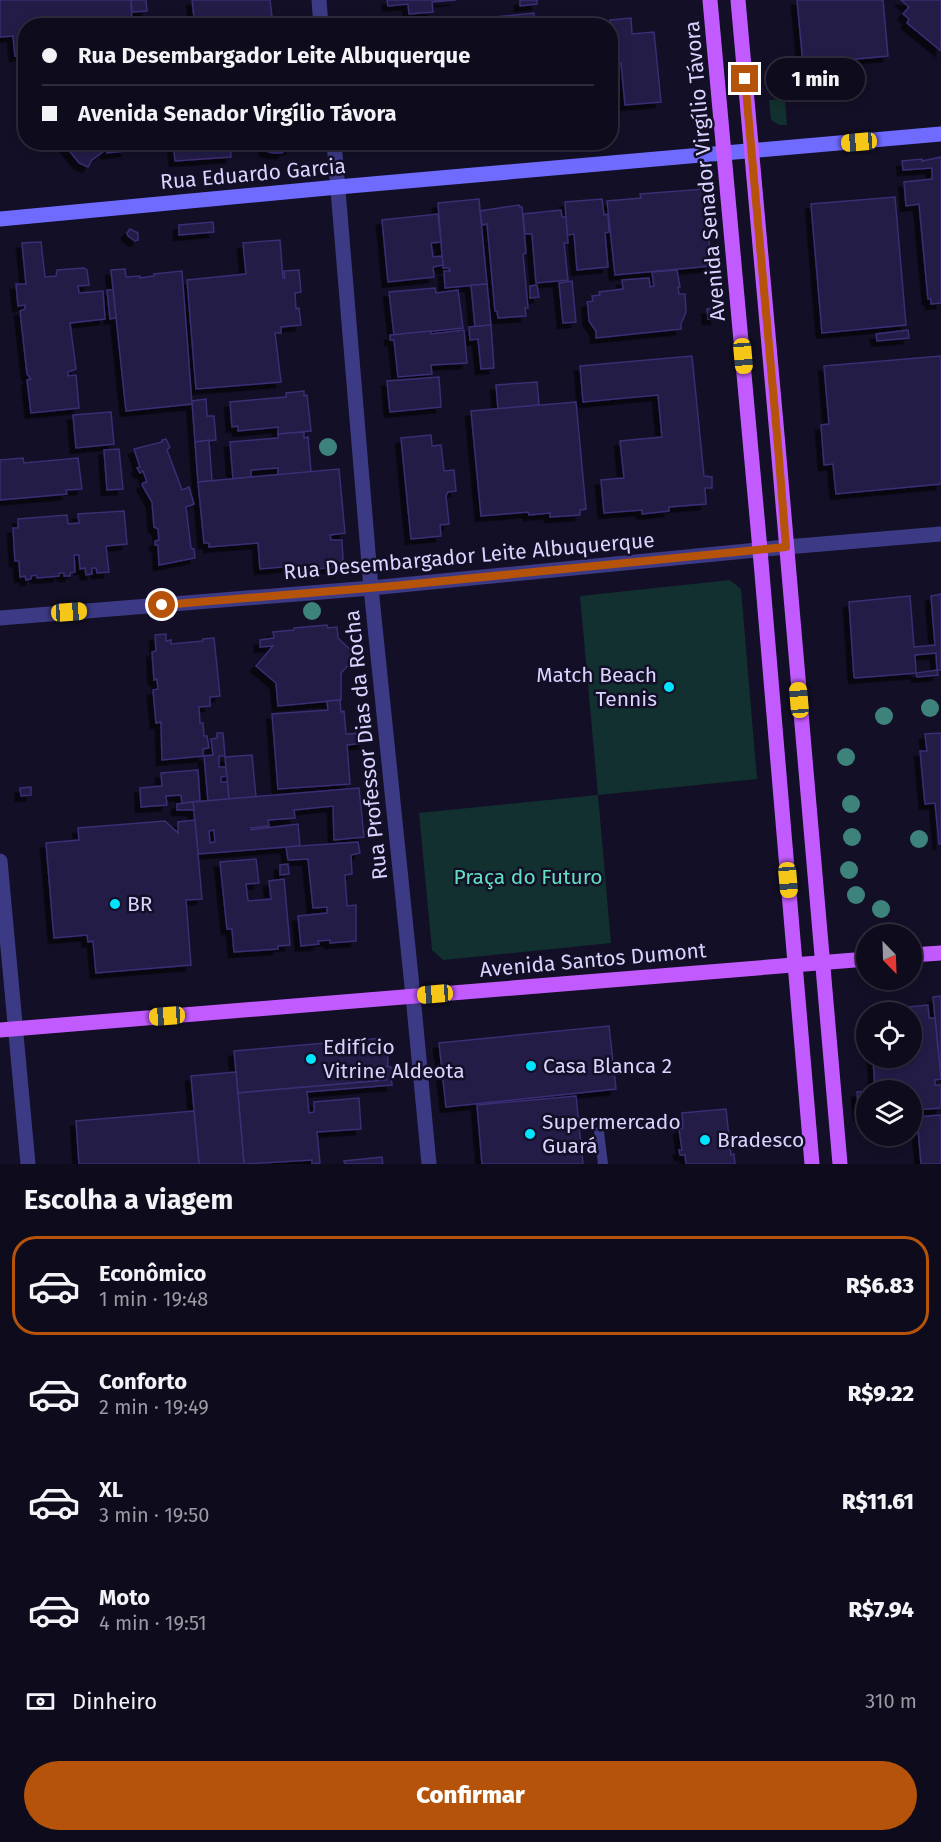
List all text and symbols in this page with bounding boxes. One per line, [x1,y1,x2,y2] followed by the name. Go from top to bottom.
[679,20,731,322] street label: Avenida Senador Virgílio Távora
[78,42,470,69] text: Rua Desembargador Leite Albuquerque
[766,58,865,100] callout: 1 min
[731,65,758,92] route end
[792,67,839,91] text: 1 min
[78,100,397,127] text: Avenida Senador Virgílio Távora
[840,131,878,153] car
[159,153,347,195] street label: Rua Eduardo Garcia
[732,337,754,375] car
[282,527,656,585] street label: Rua Desembargador Leite Albuquerque
[148,591,175,618] route start
[50,602,88,622] car
[339,609,393,881] street label: Rua Professor Dias da Rocha
[536,662,657,712] place label: Match Beach Tennis
[662,680,676,694] marker: Match Beach Tennis
[788,681,810,719] car
[777,861,799,899] car
[453,864,603,890] park label: Praça do Futuro
[127,891,153,917] place label: BR
[108,897,122,911] marker: BR
[856,924,922,990] north arrow
[856,924,922,1146] map controls
[479,937,708,983] street label: Avenida Santos Dumont
[416,983,454,1005] car
[856,1002,922,1068] button: locate
[148,1006,186,1026] car
[323,1034,465,1084] place label: Edifício Vitrine Aldeota
[304,1052,318,1066] marker: Edifício Vitrine Aldeota
[543,1053,672,1079] place label: Casa Blanca 2
[524,1059,538,1073] marker: Casa Blanca 2
[856,1080,922,1146] button: layers
[542,1109,681,1159] place label: Supermercado Guará
[523,1127,537,1141] marker: Supermercado Guará
[717,1127,804,1153] place label: Bradesco
[698,1133,712,1147] marker: Bradesco
[24,1184,233,1216] text: Escolha a viagem
[27,1259,81,1313] icon: car
[99,1260,206,1287] text: Econômico
[846,1272,914,1299] text: R$6.83
[99,1287,208,1311] text: 1 min · 19:48
[27,1367,81,1421] icon: car
[99,1368,187,1395] text: Conforto
[848,1380,914,1407] text: R$9.22
[99,1395,209,1419] text: 2 min · 19:49
[27,1475,81,1529] icon: car
[99,1476,123,1503] text: XL
[842,1488,914,1515] text: R$11.61
[99,1503,209,1527] text: 3 min · 19:50
[27,1583,81,1637] icon: car
[99,1584,150,1611] text: Moto
[849,1596,914,1623] text: R$7.94
[99,1611,207,1635] text: 4 min · 19:51
[24,1685,57,1718] icon: cash
[72,1688,157,1715] text: Dinheiro
[865,1689,917,1713] text: 310 m
[24,1761,917,1830] button: Confirmar

